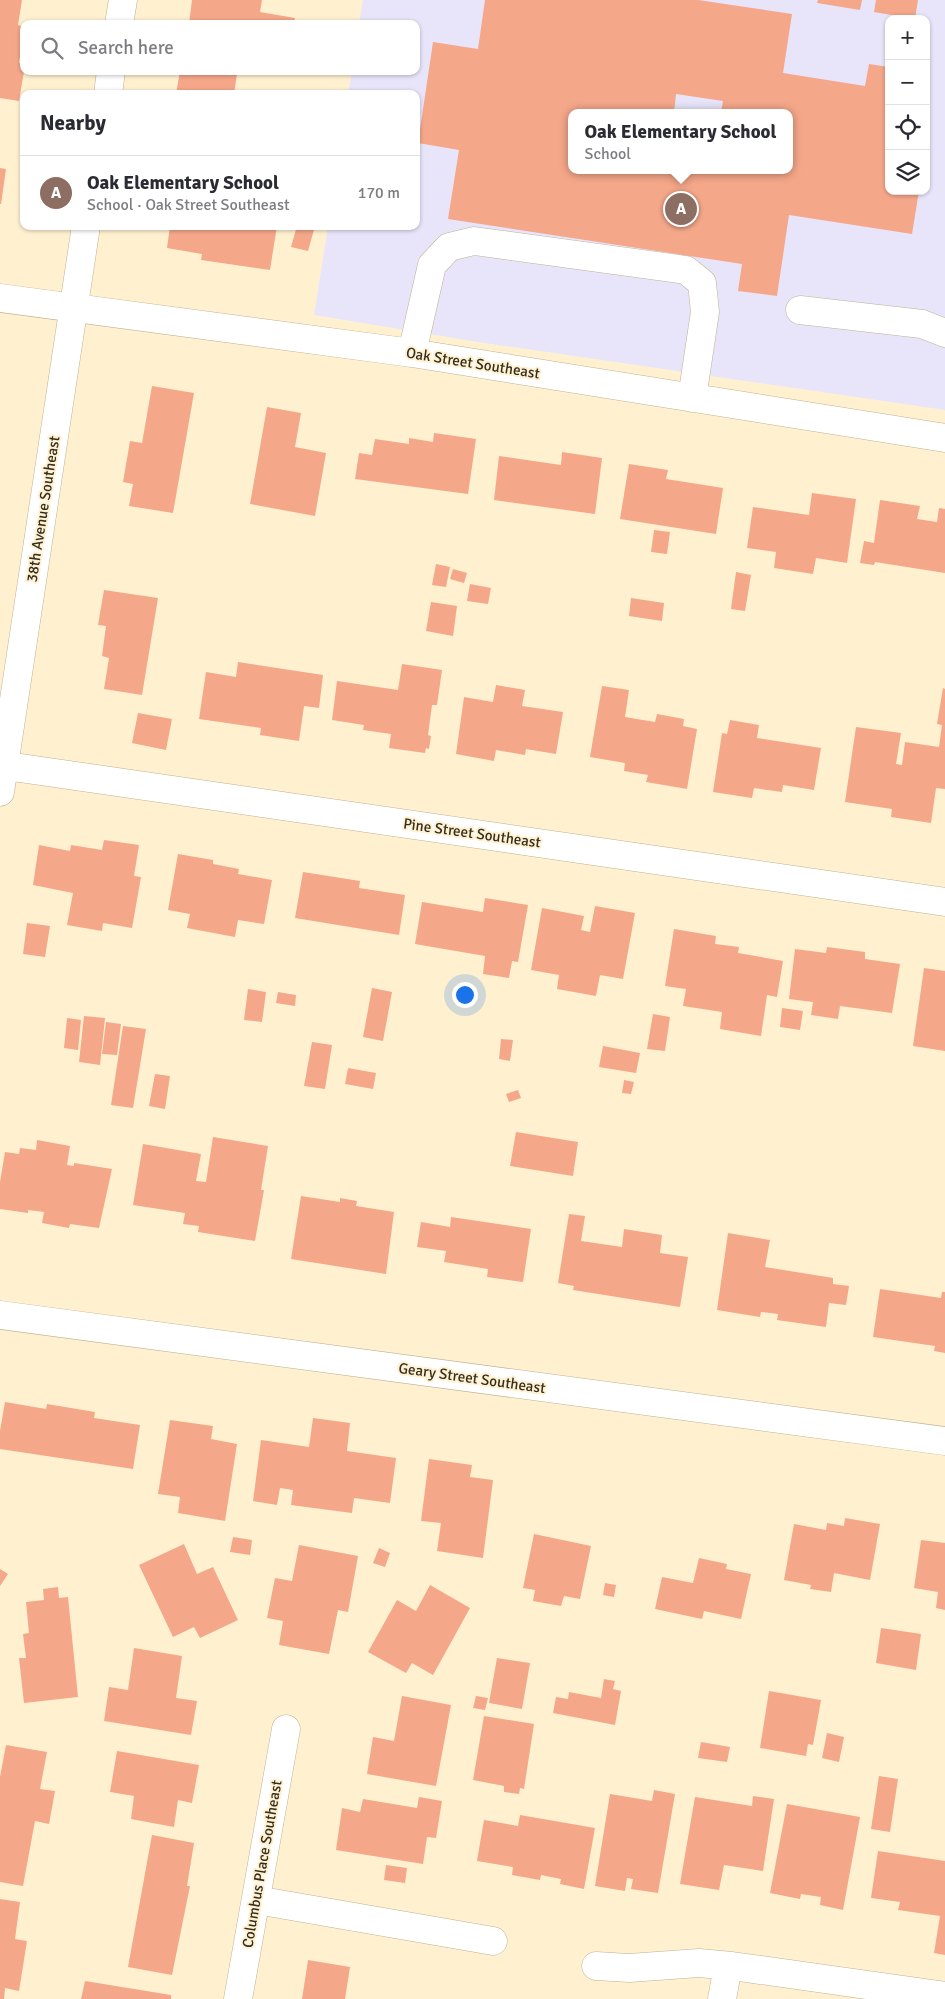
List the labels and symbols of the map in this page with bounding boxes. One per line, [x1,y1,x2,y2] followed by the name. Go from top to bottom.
[665,190,697,228] pin: A
[405,344,541,382] street label: Oak Street Southeast
[23,435,63,583] street label: 38th Avenue Southeast
[402,814,542,852] street label: Pine Street Southeast
[452,982,478,1008] your location
[397,1359,547,1397] street label: Geary Street Southeast
[238,1779,286,1949] street label: Columbus Place Southeast

